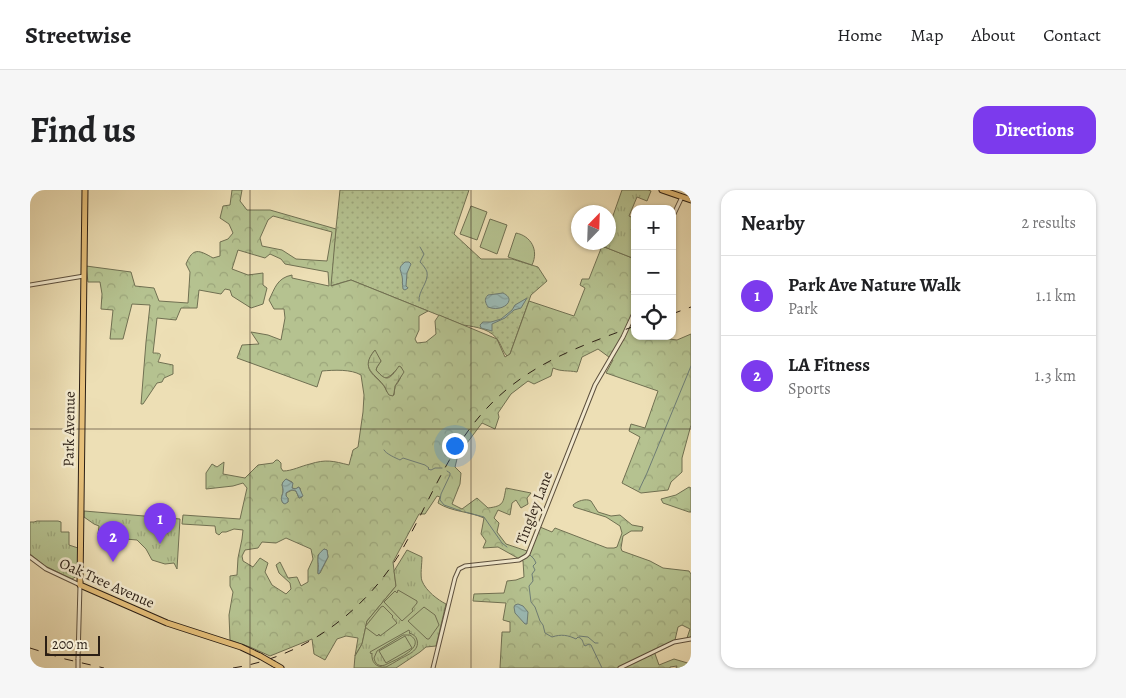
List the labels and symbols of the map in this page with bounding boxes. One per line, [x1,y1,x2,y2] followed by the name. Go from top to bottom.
[571,205,616,250] north arrow
[58,391,80,467] street label: Park Avenue
[442,433,468,459] your location
[511,468,557,548] street label: Tingley Lane
[144,503,176,544] pin: 1
[97,521,129,562] pin: 2
[56,553,158,613] street label: Oak Tree Avenue
[45,633,100,656] scale bar

